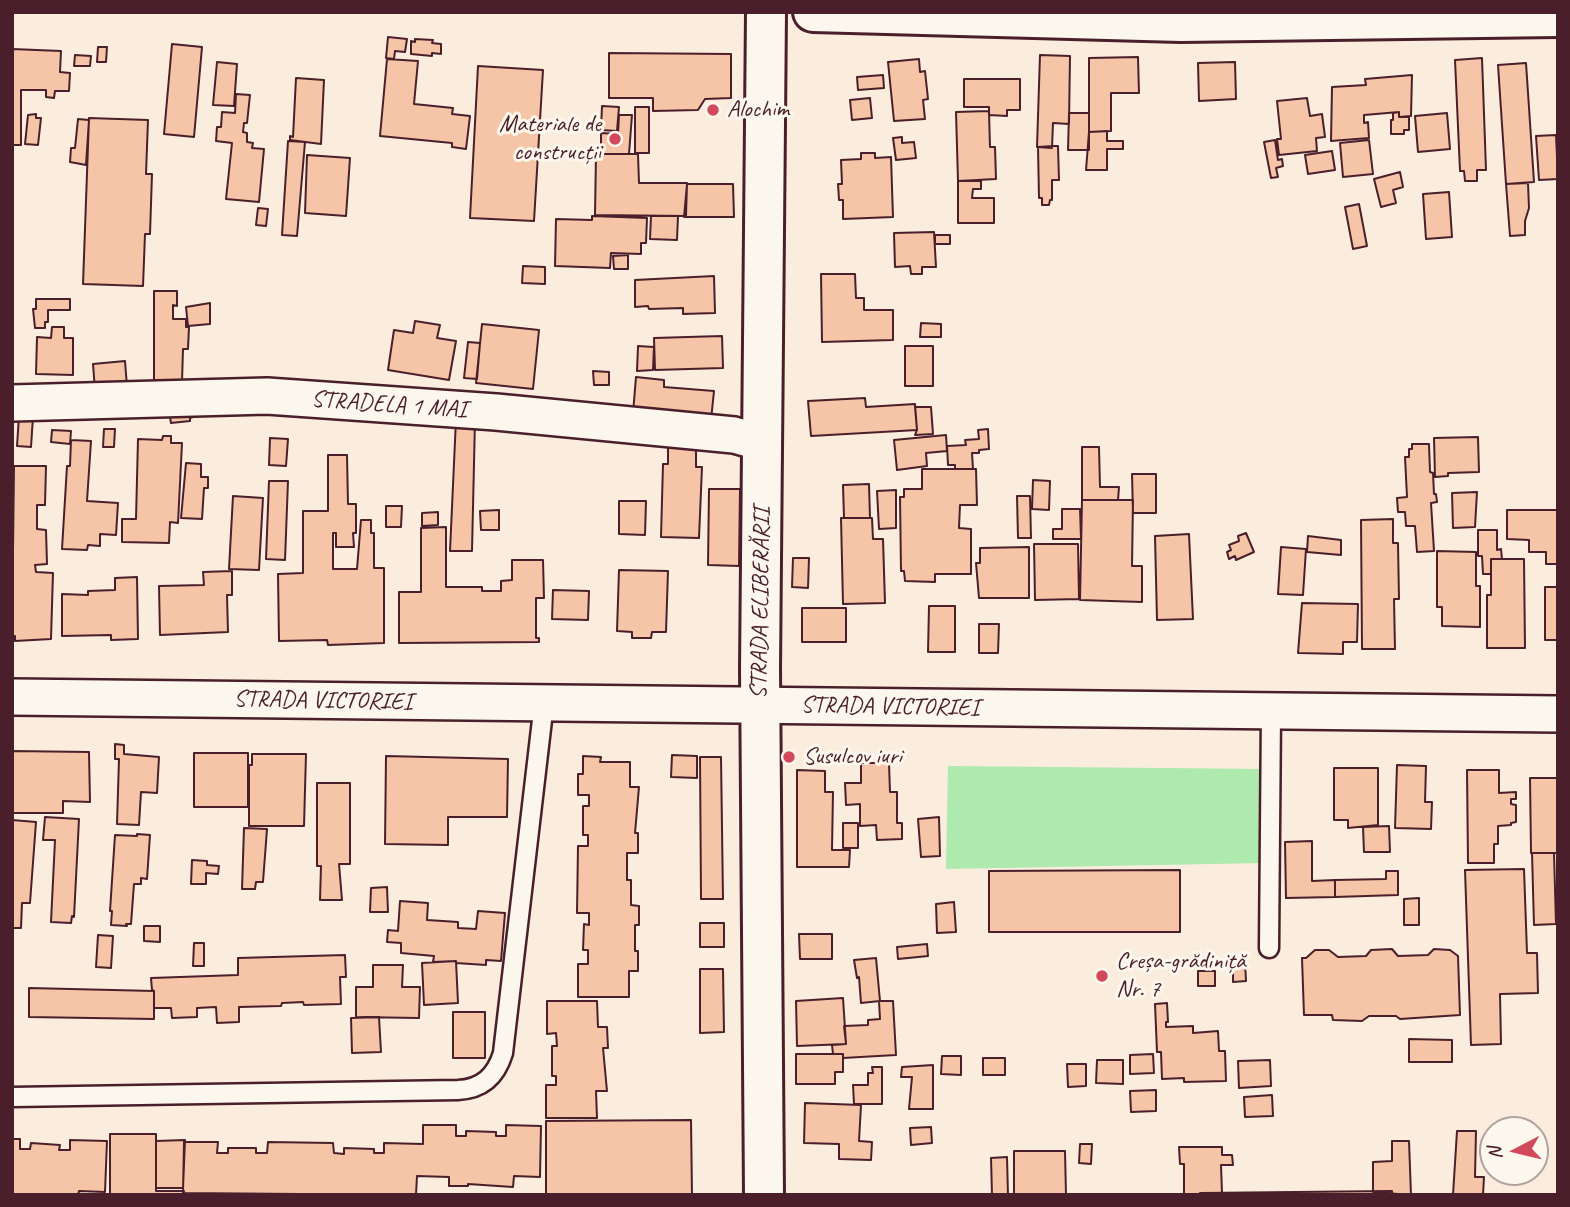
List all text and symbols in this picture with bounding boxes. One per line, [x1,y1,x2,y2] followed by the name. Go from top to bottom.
[727,96,789,124] place label: Alochim
[705,102,721,118] marker: Alochim
[499,111,601,167] place label: Materiale de construcții
[607,131,623,147] marker: Materiale de construcții
[310,385,468,425] street label: STRADELA 1 MAI
[745,507,777,699] street label: STRADA ELIBERĂRII
[233,685,413,717] street label: STRADA VICTORIEI
[800,691,980,723] street label: STRADA VICTORIEI
[803,743,902,771] place label: Susulcov iuri
[781,749,797,765] marker: Susulcov iuri
[1116,948,1246,1004] place label: Creșa-grădiniță Nr. 7
[1094,968,1110,984] marker: Creșa-grădiniță Nr. 7
[1479,1116,1549,1186] north arrow
[1483,1146,1508,1161] text: N

